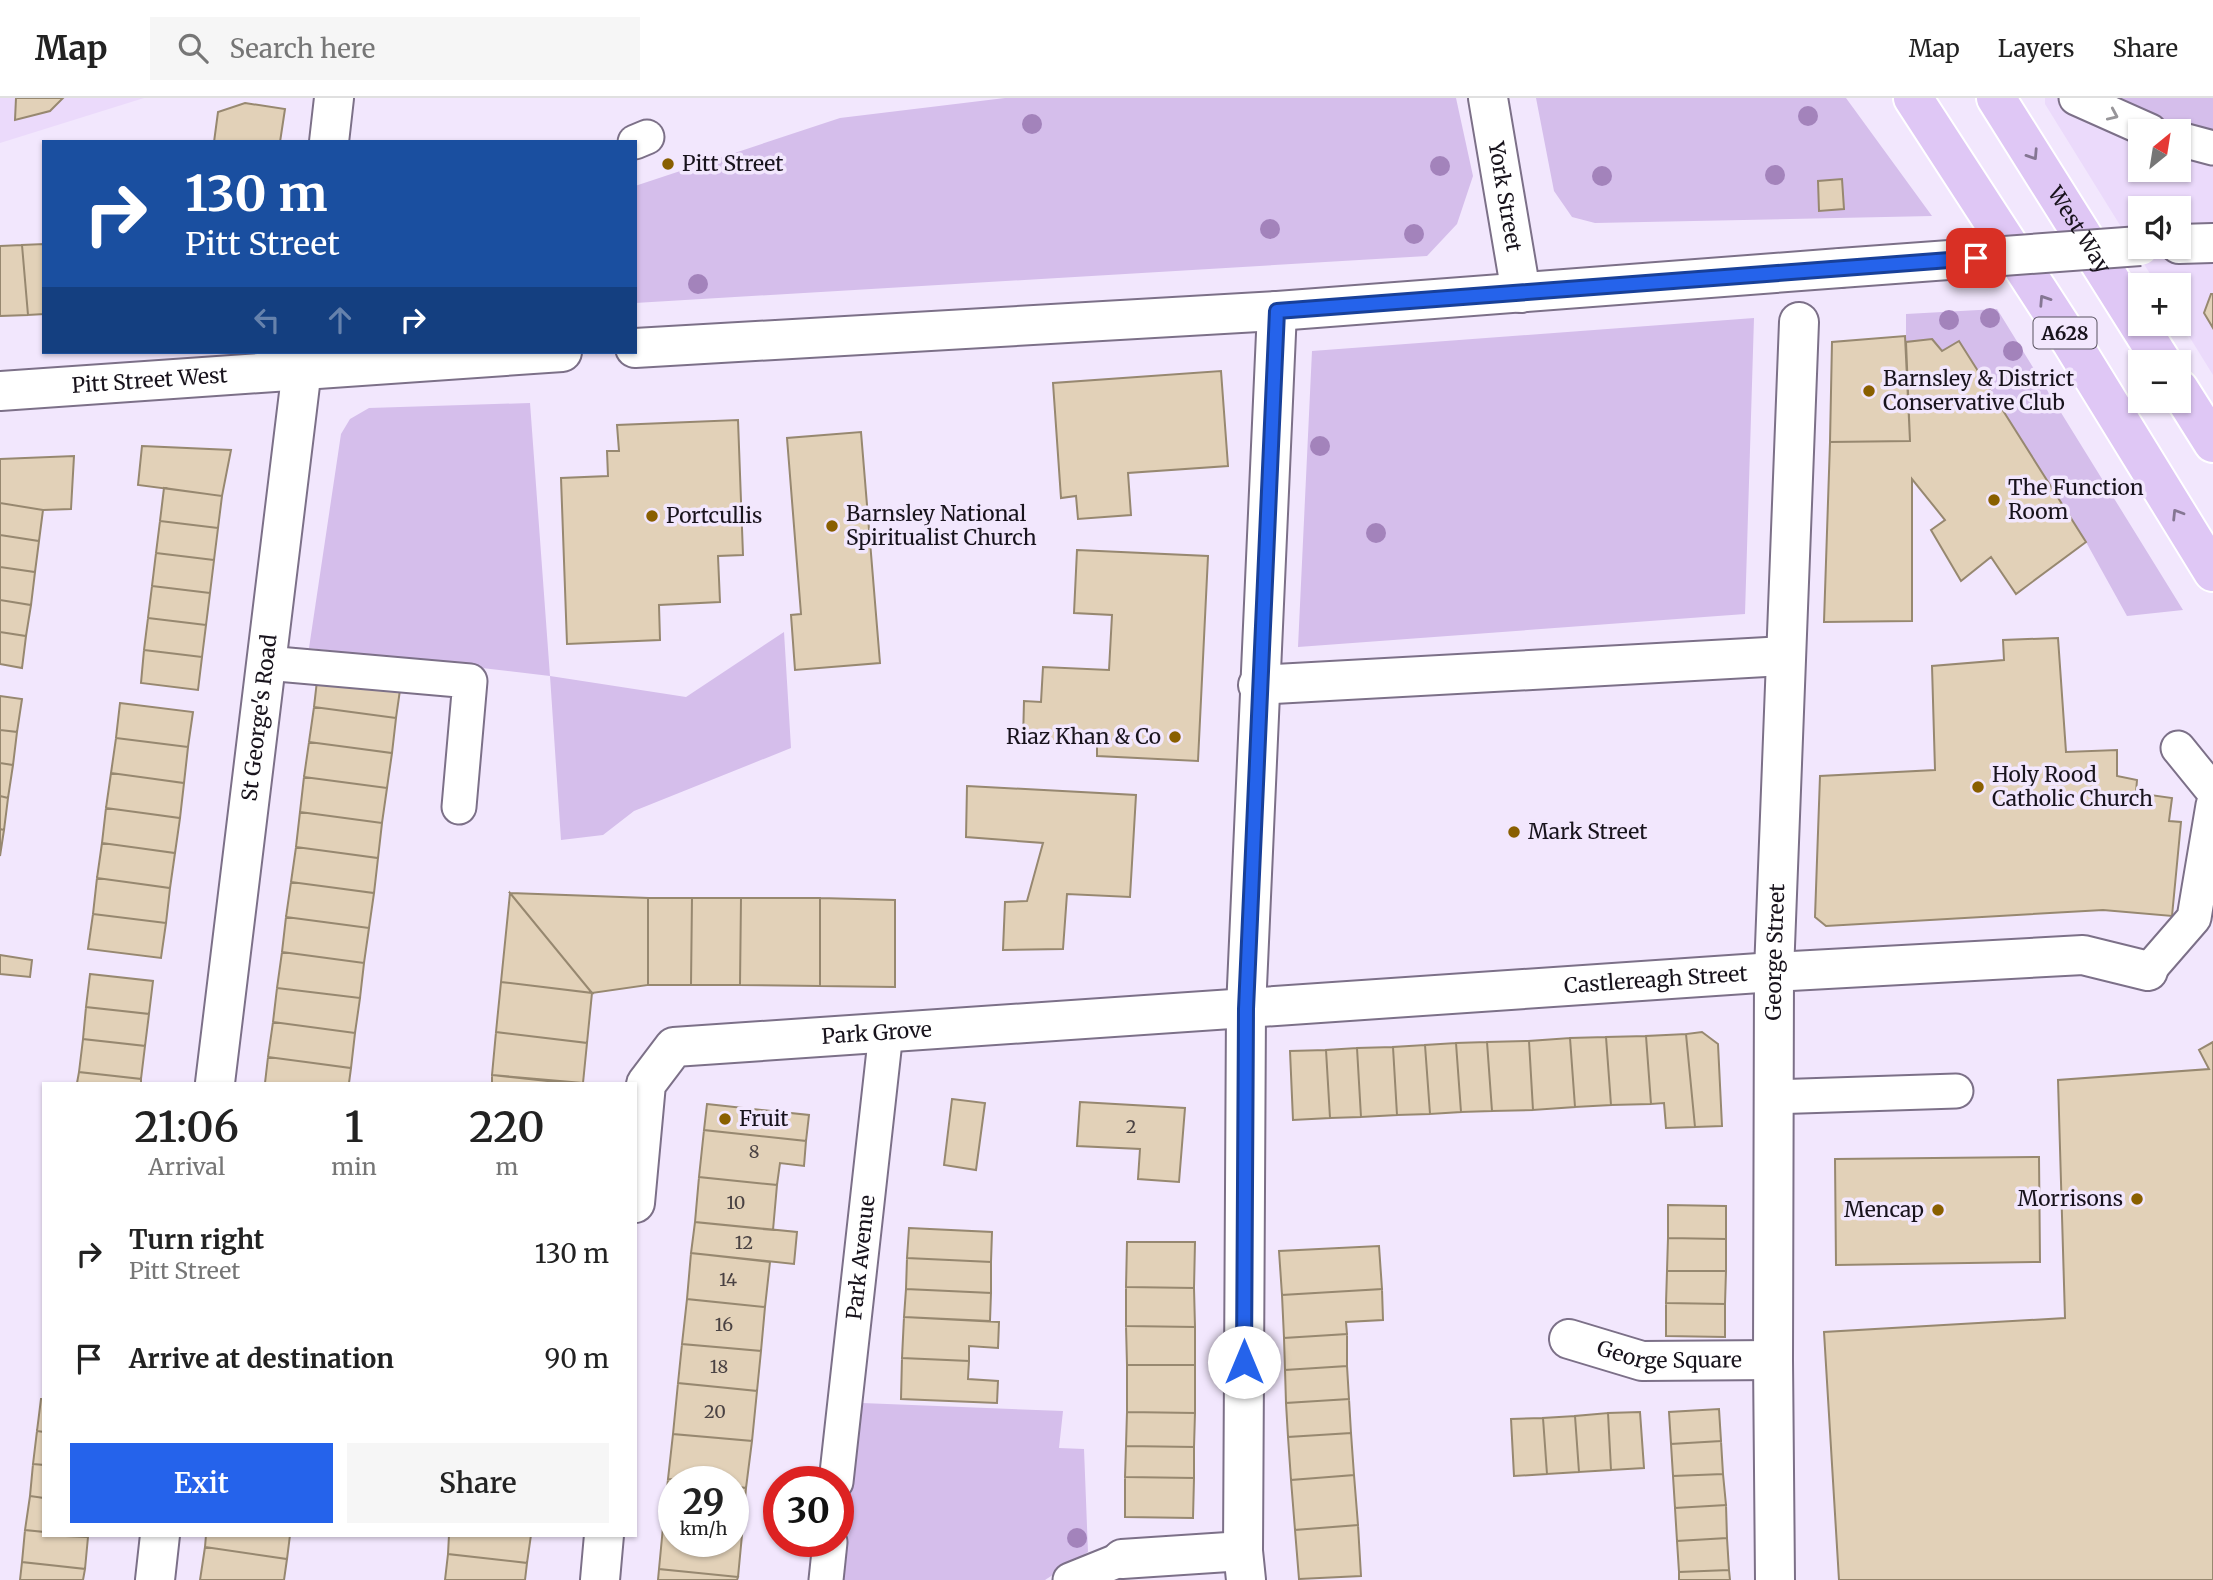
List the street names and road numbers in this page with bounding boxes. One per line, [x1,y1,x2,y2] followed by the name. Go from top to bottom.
[1482,138,1528,254] street label: York Street
[2041,180,2117,279] street label: West Way
[2034,317,2096,348] road number: A628
[71,361,228,399] street label: Pitt Street West
[235,632,283,803] street label: St George's Road
[1760,883,1790,1020] street label: George Street
[1563,960,1748,999] street label: Castlereagh Street
[821,1015,933,1050] street label: Park Grove
[840,1193,881,1321] street label: Park Avenue
[1594,1334,1742,1374] street label: George Square

